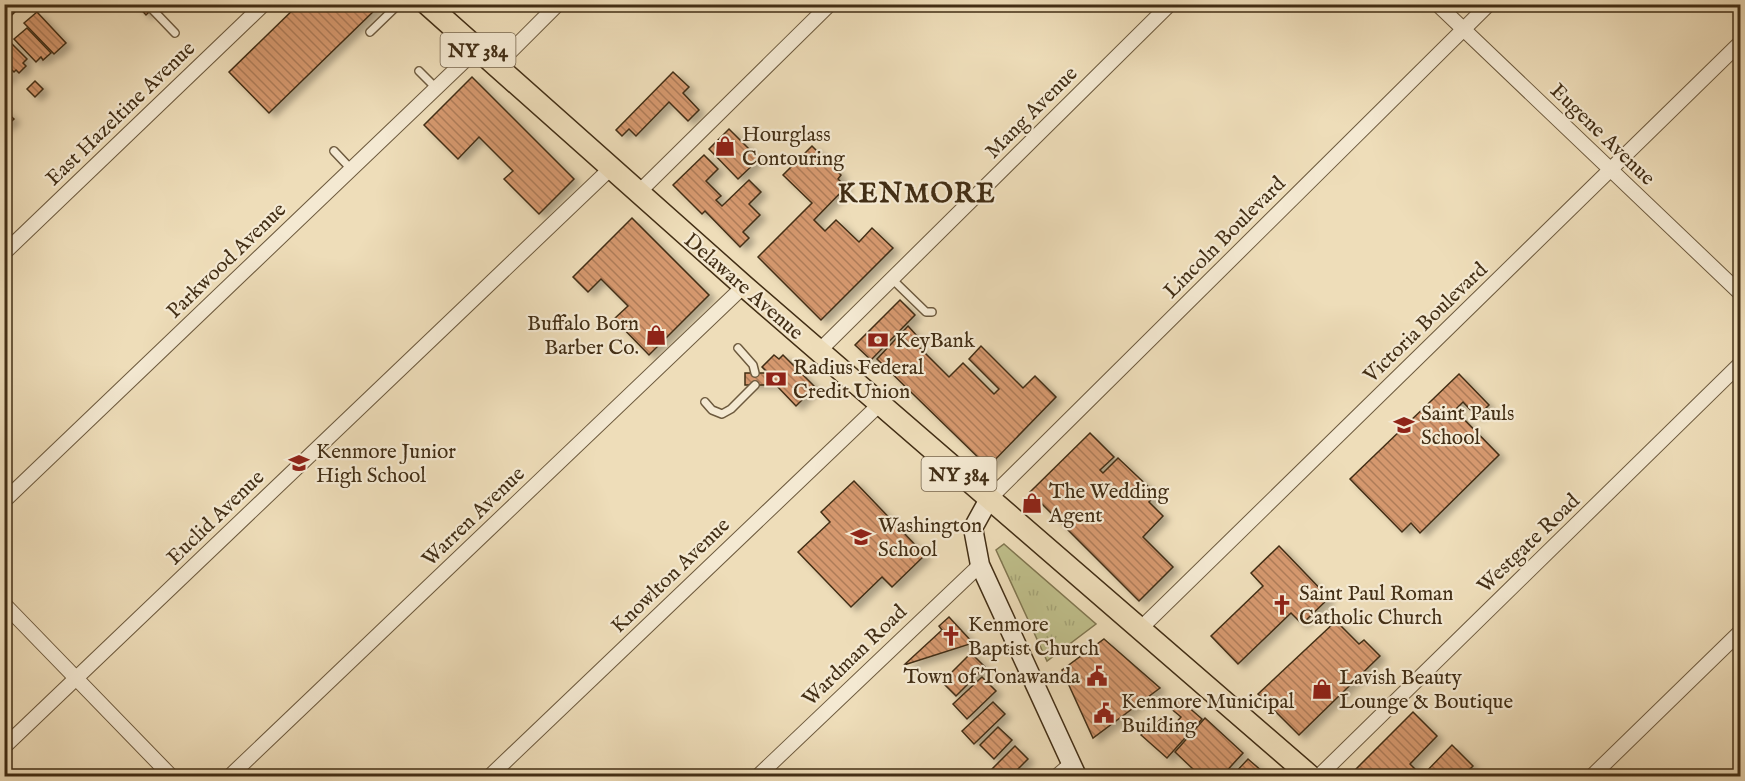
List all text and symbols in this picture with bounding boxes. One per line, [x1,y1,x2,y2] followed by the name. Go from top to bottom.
[440,33,516,67] road number: NY 384
[41,36,202,192] street label: East Hazeltine Avenue
[980,61,1084,165] street label: Mang Avenue
[1544,78,1661,192] street label: Eugene Avenue
[742,122,845,173] place label: Hourglass Contouring
[713,134,737,158] shop icon: Hourglass Contouring
[1158,171,1292,305] street label: Lincoln Boulevard
[838,178,996,212] district label: KENMORE
[162,197,293,325] street label: Parkwood Avenue
[678,228,809,347] street label: Delaware Avenue
[1358,256,1494,390] street label: Victoria Boulevard
[527,311,639,362] place label: Buffalo Born Barber Co.
[644,323,668,347] shop icon: Buffalo Born Barber Co.
[866,328,890,352] bank icon: KeyBank
[895,328,976,355] place label: KeyBank
[793,355,924,406] place label: Radius Federal Credit Union
[764,367,788,391] bank icon: Radius Federal Credit Union
[1421,401,1515,452] place label: Saint Pauls School
[1392,413,1416,437] school or university icon: Saint Pauls School
[316,439,456,490] place label: Kenmore Junior High School
[287,451,311,475] school or university icon: Kenmore Junior High School
[922,457,996,491] road number: NY 384
[417,461,531,573] street label: Warren Avenue
[161,464,271,571] street label: Euclid Avenue
[1048,479,1170,530] place label: The Wedding Agent
[1472,488,1587,600] street label: Westgate Road
[1020,491,1044,515] shop icon: The Wedding Agent
[606,512,737,640] street label: Knowlton Avenue
[878,513,982,564] place label: Washington School
[849,525,873,549] school or university icon: Washington School
[1299,581,1453,632] place label: Saint Paul Roman Catholic Church
[1270,593,1294,617] church icon: Saint Paul Roman Catholic Church
[797,599,914,713] street label: Wardman Road
[968,612,1099,663] place label: Kenmore Baptist Church
[939,624,963,648] church icon: Kenmore Baptist Church
[904,664,1081,691] place label: Town of Tonawanda
[1085,664,1109,688] public building icon: Town of Tonawanda
[1339,665,1513,716] place label: Lavish Beauty Lounge & Boutique
[1310,677,1334,701] shop icon: Lavish Beauty Lounge & Boutique
[1121,689,1294,740] place label: Kenmore Municipal Building
[1092,701,1116,725] public building icon: Kenmore Municipal Building

